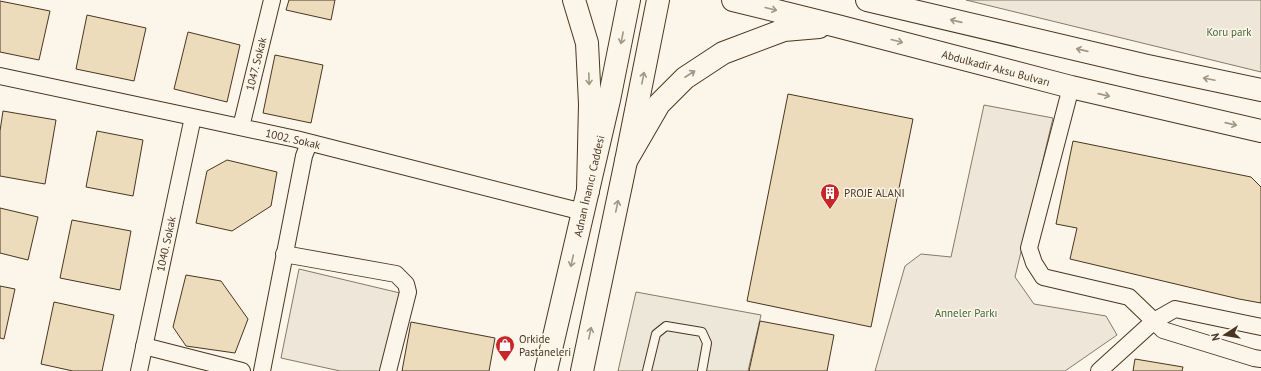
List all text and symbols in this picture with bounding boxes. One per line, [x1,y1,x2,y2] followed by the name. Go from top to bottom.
[764,6,777,14] one-way arrow
[950,16,963,24] one-way arrow
[1206,25,1252,39] park label: Koru park
[617,31,625,44] one-way arrow
[243,35,270,92] street label: 1047. Sokak
[890,38,903,46] one-way arrow
[1076,46,1089,54] one-way arrow
[940,47,1052,89] street label: Abdulkadir Aksu Bulvarı
[684,70,696,78] one-way arrow
[585,72,592,85] one-way arrow
[639,72,647,85] one-way arrow
[1203,74,1216,82] one-way arrow
[1097,91,1110,99] one-way arrow
[1224,121,1237,128] one-way arrow
[264,126,323,152] street label: 1002. Sokak
[571,134,608,238] street label: Adnan İnanıcı Caddesi
[819,182,841,210] building icon: PROJE ALANI
[844,186,905,200] place label: PROJE ALANI
[613,199,621,212] one-way arrow
[153,214,179,273] street label: 1040. Sokak
[567,254,575,267] one-way arrow
[935,306,997,320] park label: Anneler Parkı
[1205,315,1245,355] north arrow
[587,327,595,340] one-way arrow
[519,332,571,359] place label: Orkide Pastaneleri
[1208,332,1223,342] text: N
[494,334,516,362] shop icon: Orkide Pastaneleri

